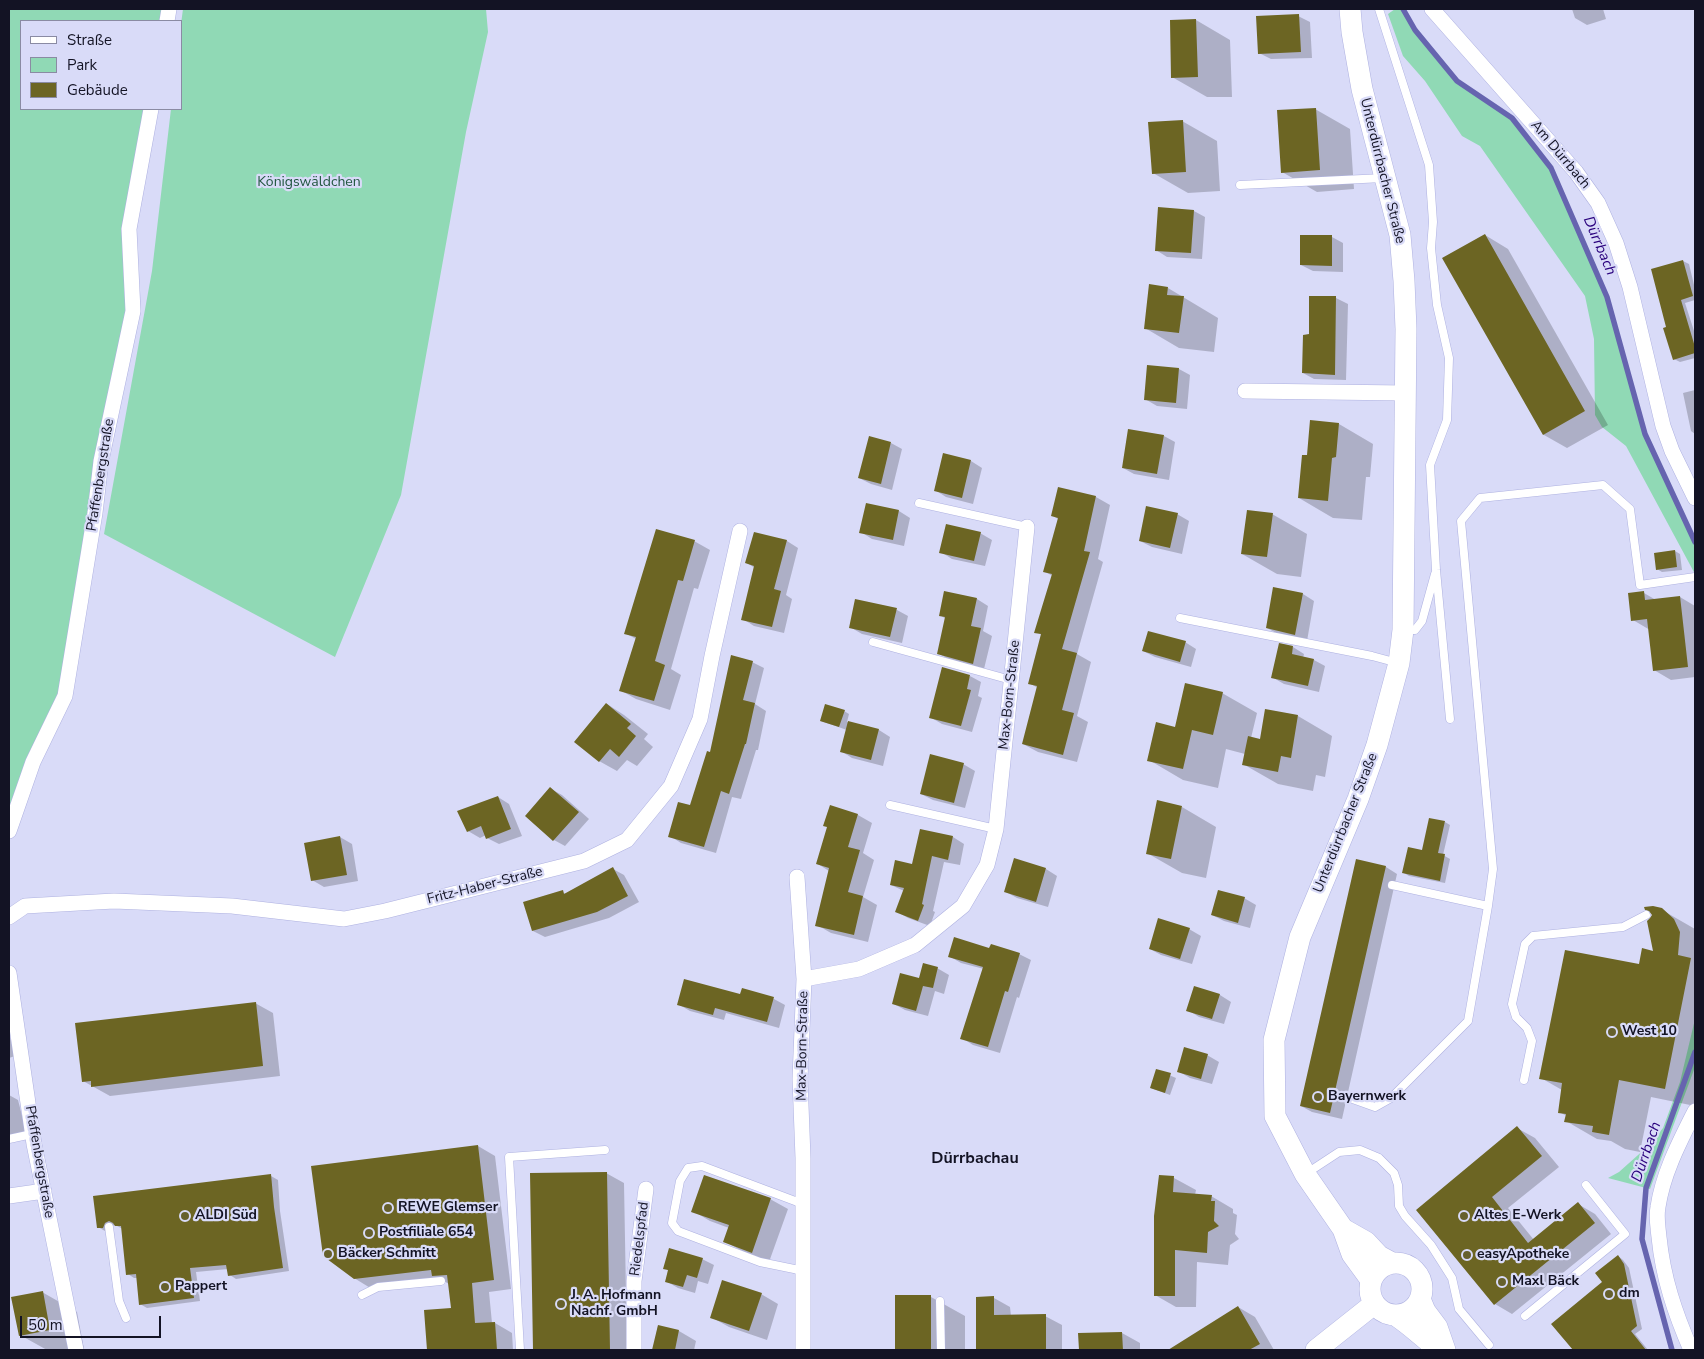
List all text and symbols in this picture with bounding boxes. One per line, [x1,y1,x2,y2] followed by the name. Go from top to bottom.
[20,20,182,110] legend
[67,30,112,50] text: Straße
[67,55,97,75] text: Park
[67,80,128,100] text: Gebäude
[1356,97,1408,245] street label: Unterdürrbacher Straße
[1527,117,1593,193] street label: Am Dürrbach
[257,175,361,191] park label: Königswäldchen
[1579,214,1619,278] water label: Dürrbach
[84,417,118,533] street label: Pfaffenbergstraße
[996,639,1024,751] street label: Max-Born-Straße
[1310,751,1382,895] street label: Unterdürrbacher Straße
[425,864,545,908] street label: Fritz-Haber-Straße
[794,991,812,1101] street label: Max-Born-Straße
[1622,1024,1677,1040] place label: West 10
[1606,1026,1618,1038] marker: West 10
[1328,1089,1406,1105] place label: Bayernwerk
[1312,1091,1324,1103] marker: Bayernwerk
[21,1104,57,1220] street label: Pfaffenbergstraße
[1628,1120,1666,1184] water label: Dürrbach
[931,1149,1019,1169] district label: Dürrbachau
[398,1200,498,1216] place label: REWE Glemser
[627,1201,653,1277] street label: Riedelspfad
[382,1202,394,1214] marker: REWE Glemser
[195,1208,257,1224] place label: ALDI Süd
[1474,1208,1561,1224] place label: Altes E-Werk
[179,1210,191,1222] marker: ALDI Süd
[1458,1210,1470,1222] marker: Altes E-Werk
[379,1225,473,1241] place label: Postfiliale 654
[363,1227,375,1239] marker: Postfiliale 654
[338,1246,436,1262] place label: Bäcker Schmitt
[1477,1247,1569,1263] place label: easyApotheke
[322,1248,334,1260] marker: Bäcker Schmitt
[1461,1249,1473,1261] marker: easyApotheke
[1512,1274,1579,1290] place label: Maxl Bäck
[1496,1276,1508,1288] marker: Maxl Bäck
[175,1279,227,1295] place label: Pappert
[159,1281,171,1293] marker: Pappert
[1619,1286,1640,1302] place label: dm
[571,1288,661,1320] place label: J. A. Hofmann Nachf. GmbH
[1603,1288,1615,1300] marker: dm
[555,1298,567,1310] marker: J. A. Hofmann Nachf. GmbH
[22,1306,164,1338] scale bar
[28,1315,63,1335] text: 50 m

